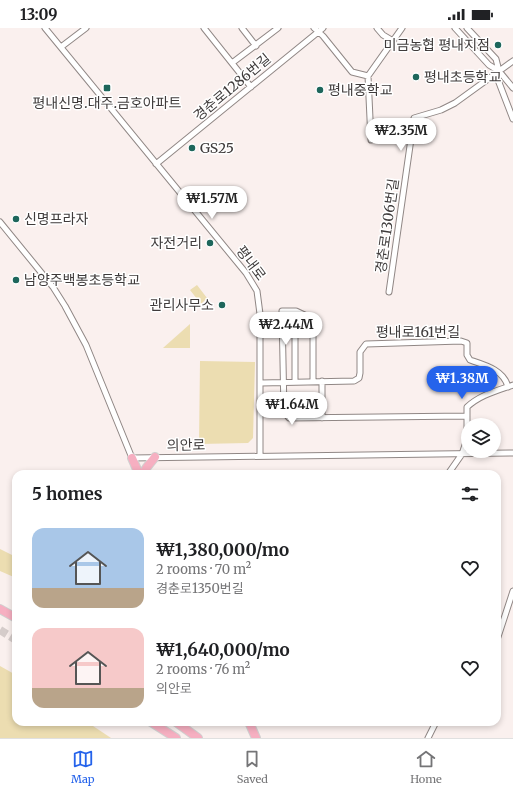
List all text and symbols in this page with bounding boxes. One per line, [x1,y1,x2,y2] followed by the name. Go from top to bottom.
[20,5,58,24] text: 13:09
[384,36,490,54] place label: 미금농협 평내지점
[493,40,503,50] marker: 미금농협 평내지점
[190,49,274,125] street label: 경춘로1286번길
[424,68,501,86] place label: 평내초등학교
[411,72,421,82] marker: 평내초등학교
[328,81,393,99] place label: 평내중학교
[102,83,112,93] marker: 평내신명.대주.금호아파트
[315,85,325,95] marker: 평내중학교
[33,94,182,112] place label: 평내신명.대주.금호아파트
[368,118,434,152] pin: ₩2.35M
[374,122,428,139] text: ₩2.35M
[200,139,234,157] place label: GS25
[187,143,197,153] marker: GS25
[371,177,403,275] street label: 경춘로1306번길
[179,186,245,220] pin: ₩1.57M
[186,190,238,207] text: ₩1.57M
[24,210,89,228] place label: 신명프라자
[11,214,21,224] marker: 신명프라자
[150,234,202,252] place label: 자전거리
[205,238,215,248] marker: 자전거리
[232,242,270,284] street label: 평내로
[24,271,140,289] place label: 남양주백봉초등학교
[11,275,21,285] marker: 남양주백봉초등학교
[150,296,214,314] place label: 관리사무소
[217,300,227,310] marker: 관리사무소
[253,312,319,346] pin: ₩2.44M
[258,316,314,333] text: ₩2.44M
[376,323,460,341] street label: 평내로161번길
[429,366,495,400] pin: ₩1.38M
[436,370,488,387] text: ₩1.38M
[259,392,325,426] pin: ₩1.64M
[265,396,319,413] text: ₩1.64M
[461,418,501,458] map controls
[461,418,501,458] button: layers
[167,436,206,454] street label: 의안로
[32,483,103,505] text: 5 homes
[459,483,481,505] icon: filters
[156,539,289,561] text: ₩1,380,000/mo
[64,544,112,592] icon: home
[459,557,481,579] icon: heart
[156,561,251,578] text: 2 rooms · 70 m²
[156,580,244,597] text: 경춘로1350번길
[156,639,290,661] text: ₩1,640,000/mo
[64,644,112,692] icon: home
[459,657,481,679] icon: heart
[156,661,250,678] text: 2 rooms · 76 m²
[156,680,192,697] text: 의안로
[71,748,95,786] tab: Map
[237,748,268,786] tab: Saved
[410,748,442,786] tab: Home

